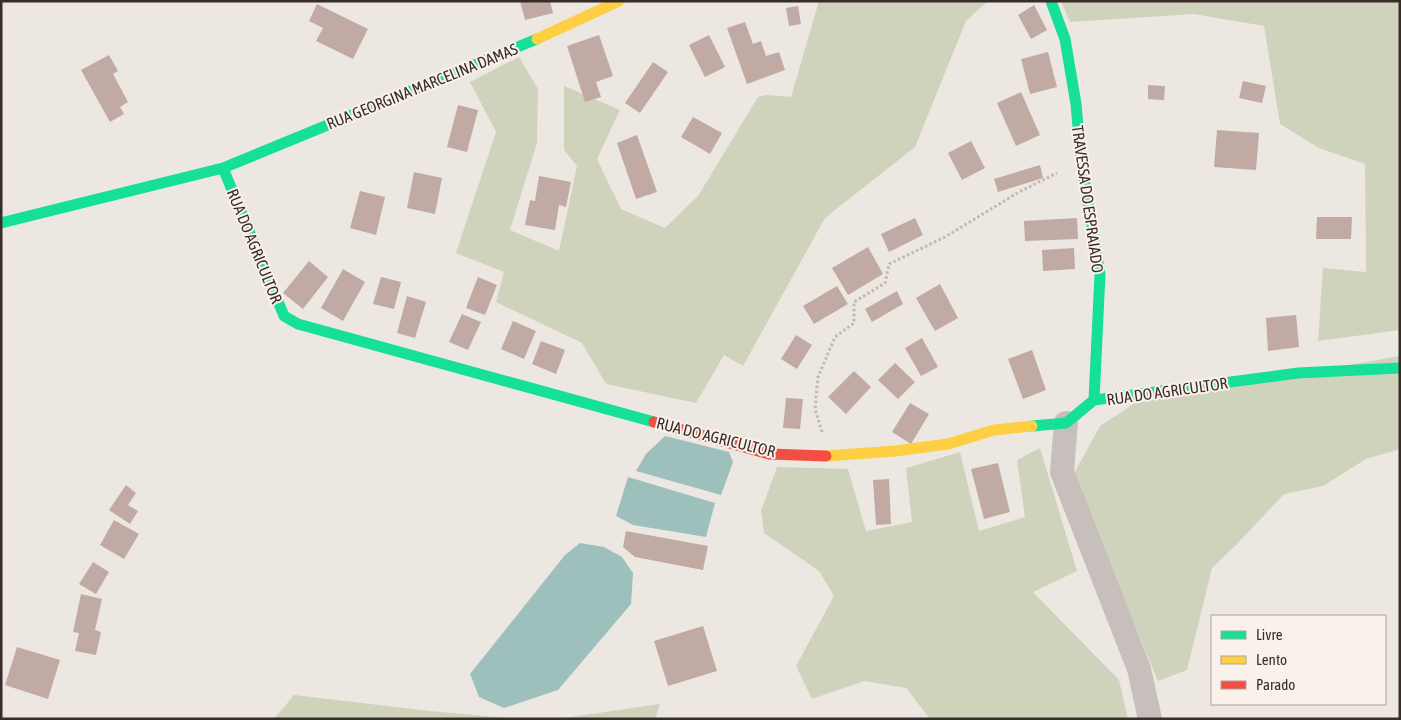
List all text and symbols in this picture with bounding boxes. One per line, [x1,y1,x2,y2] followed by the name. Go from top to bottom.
[324,39,520,133] street label: RUA GEORGINA MARCELINA DAMAS
[1069,124,1107,274] street label: TRAVESSA DO ESPRAIADO
[224,186,286,306] street label: RUA DO AGRICULTOR
[1105,374,1229,408] street label: RUA DO AGRICULTOR
[655,414,777,460] street label: RUA DO AGRICULTOR
[1211,615,1386,705] legend
[1256,626,1283,643] text: Livre
[1256,651,1287,668] text: Lento
[1256,676,1295,693] text: Parado

